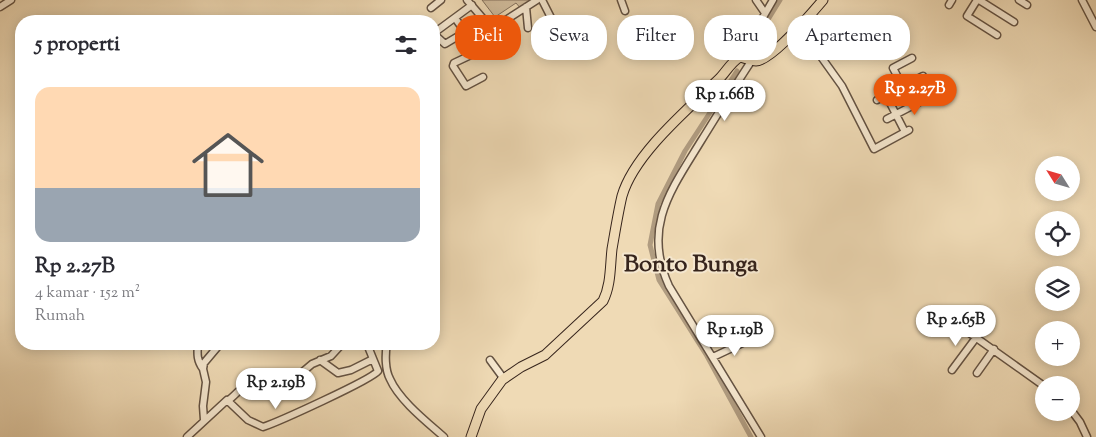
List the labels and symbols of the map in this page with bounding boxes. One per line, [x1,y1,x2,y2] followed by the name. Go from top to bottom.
[863,74,967,116] pin: Rp 2.27B
[673,80,777,122] pin: Rp 1.66B
[1035,156,1080,201] north arrow
[624,248,759,282] district label: Bonto Bunga
[904,304,1008,347] pin: Rp 2.65B
[683,314,787,357] pin: Rp 1.19B
[224,368,328,410] pin: Rp 2.19B

